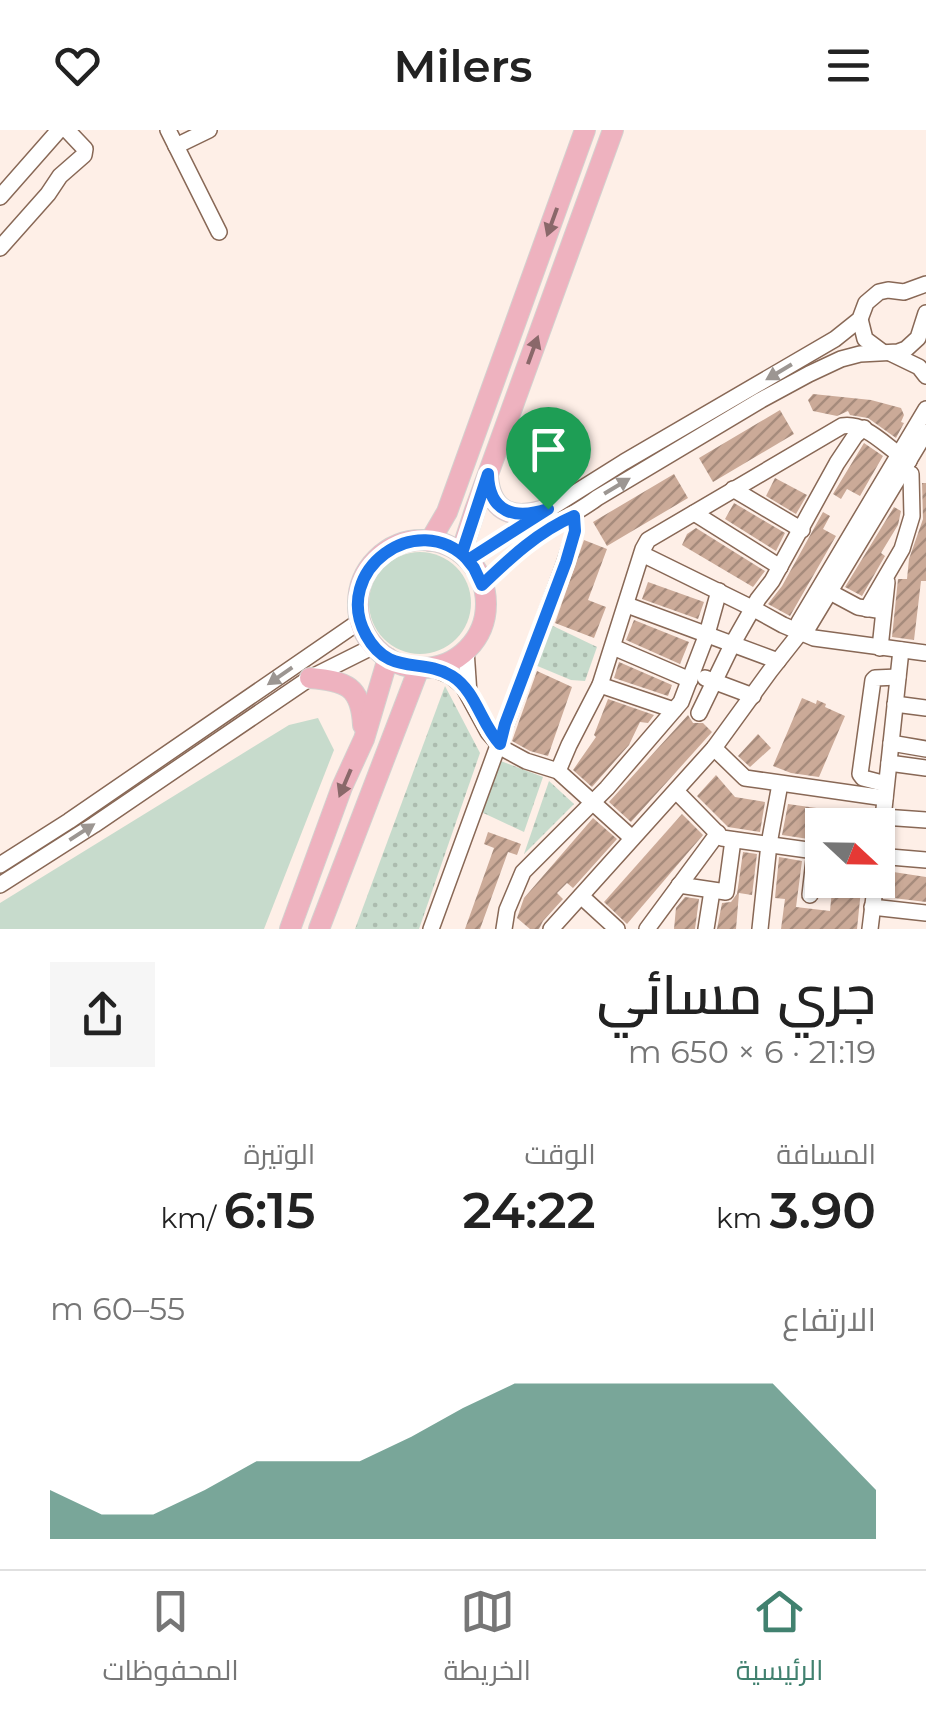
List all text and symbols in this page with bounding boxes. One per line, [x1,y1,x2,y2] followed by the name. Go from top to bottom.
[50,38,105,93] icon: heart
[393,38,533,93] text: Milers
[821,38,876,93] icon: menu
[544,207,559,237] one-way arrow
[526,334,541,364] one-way arrow
[765,363,793,380] one-way arrow
[506,407,591,510] pin
[521,422,576,477] icon: arrive
[603,478,631,495] one-way arrow
[266,666,293,685] one-way arrow
[336,768,352,798] one-way arrow
[805,808,895,898] north arrow
[805,808,895,898] map controls
[68,824,96,842] one-way arrow
[597,961,876,1028] text: جري مسائي
[50,962,155,1067] button: share
[628,1032,876,1071] text: 21:19 · 6 × 650 m
[243,1137,315,1171] text: الوتيرة
[524,1137,596,1171] text: الوقت
[776,1137,876,1171] text: المسافة
[224,1180,315,1241] text: 6:15
[463,1180,596,1241] text: 24:22
[770,1180,876,1241] text: 3.90
[161,1201,224,1235] text: /km
[716,1201,770,1235] text: km
[50,1289,185,1328] text: 55–60 m
[782,1300,876,1339] text: الارتفاع
[102,1584,239,1696] tab: المحفوظات
[444,1584,531,1696] tab: الخريطة
[736,1584,824,1696] tab: الرئيسية

